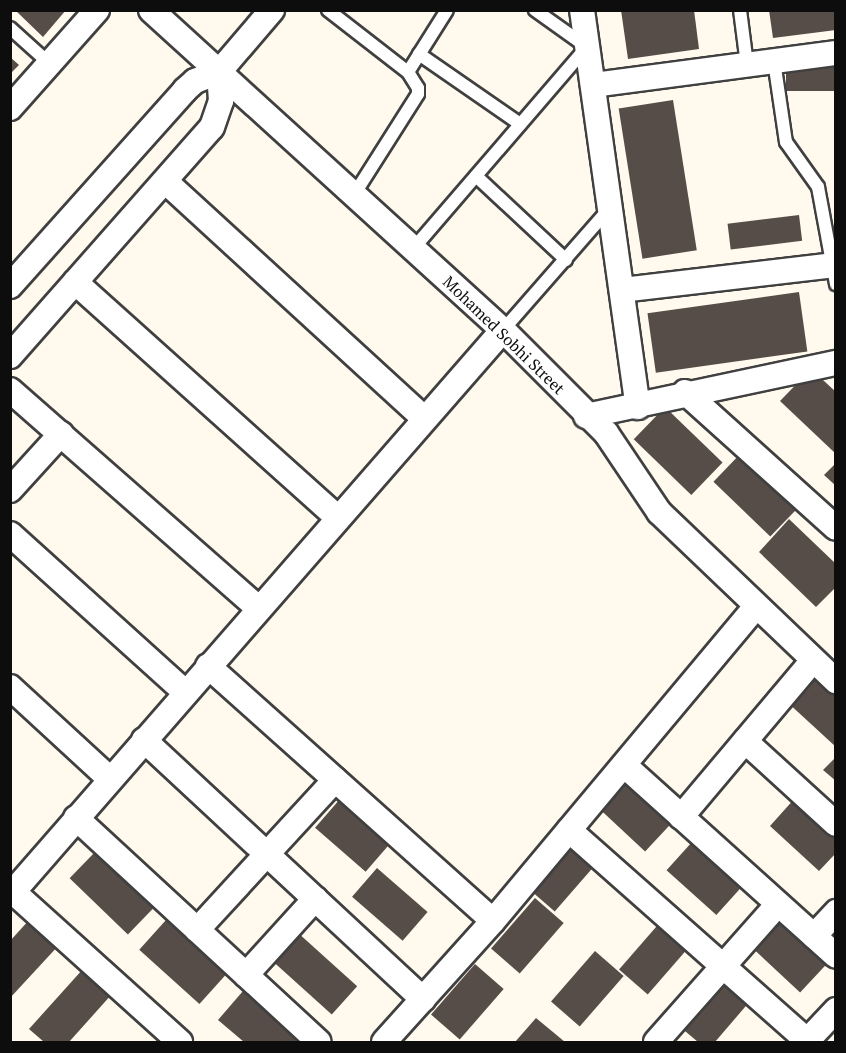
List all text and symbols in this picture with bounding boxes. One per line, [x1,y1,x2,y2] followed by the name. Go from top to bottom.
[439,272,569,398] street label: Mohamed Sobhi Street

